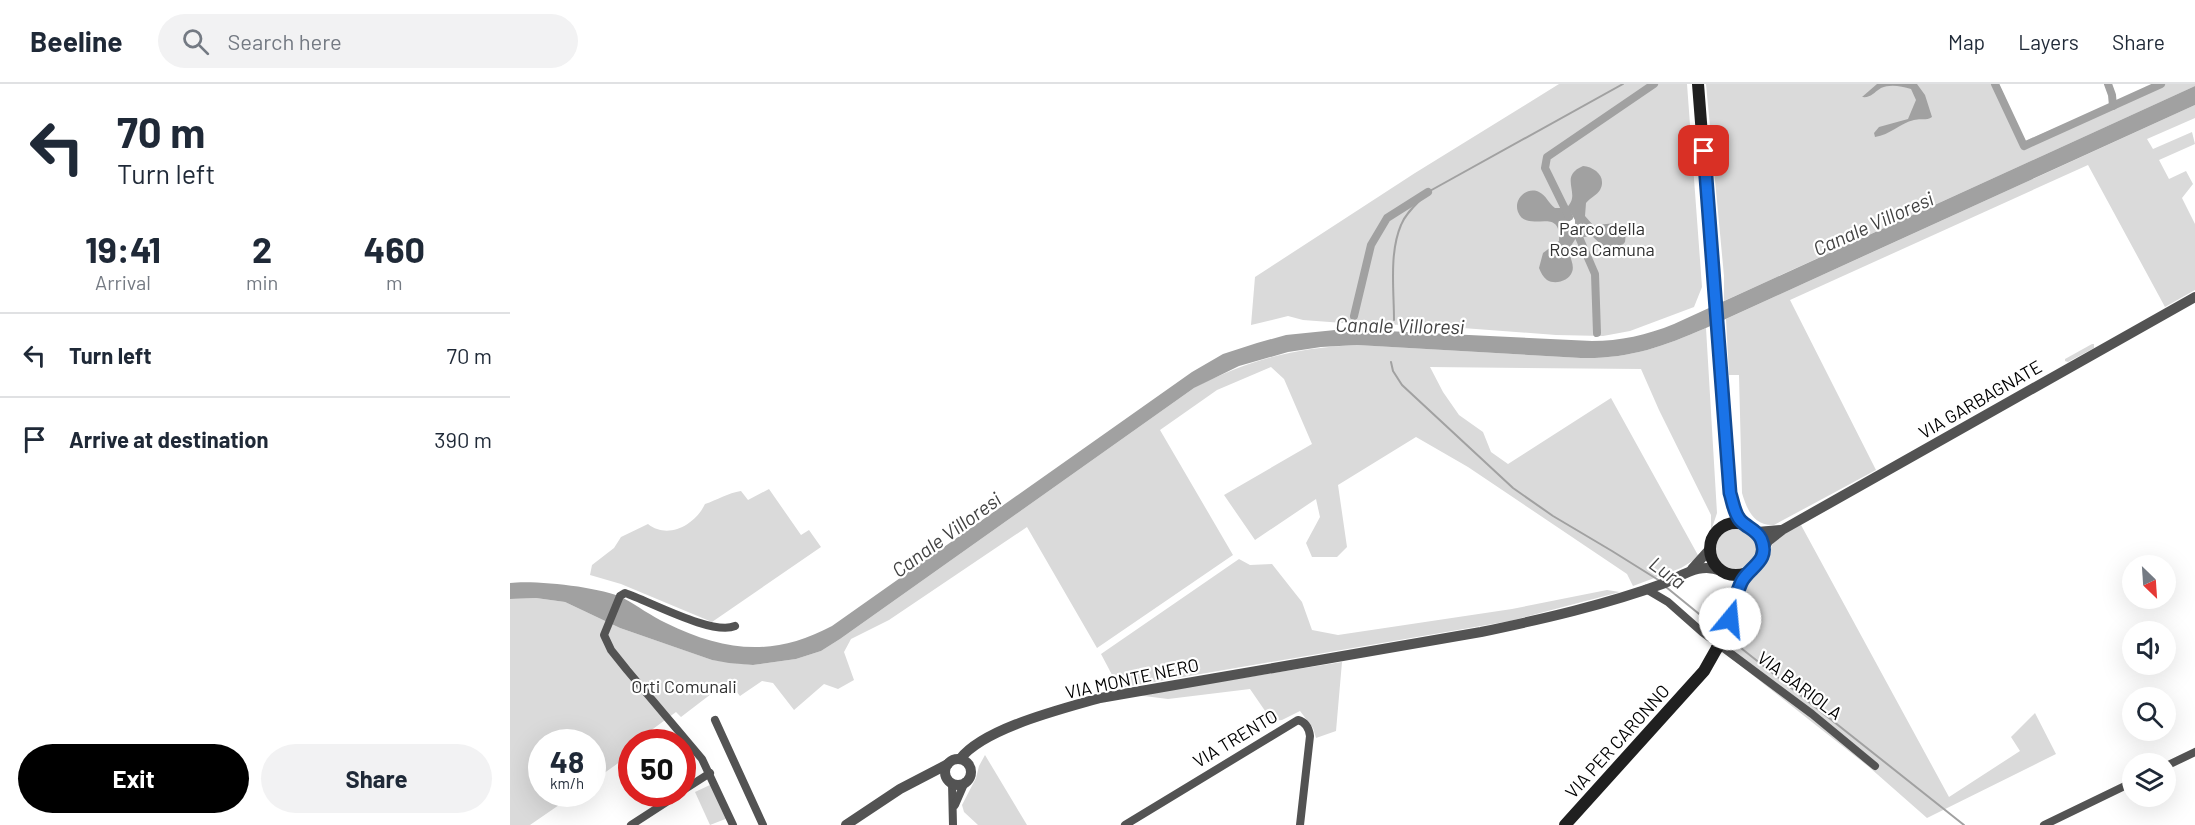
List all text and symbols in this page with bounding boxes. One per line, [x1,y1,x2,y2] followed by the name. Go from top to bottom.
[158,14,578,68] search box
[30,24,122,58] text: Beeline
[179,25,212,58] icon: search
[227,28,342,54] text: Search here
[1948,29,1985,54] text: Map
[2018,29,2079,54] text: Layers
[2112,29,2165,54] text: Share
[117,106,205,156] text: 70 m
[18,108,96,186] icon: left
[1678,125,1729,176] pin
[1687,134,1720,167] icon: arrive
[117,157,215,189] text: Turn left
[1809,186,1937,260] water label: Canale Villoresi
[1549,217,1655,260] park label: Parco della Rosa Camuna
[85,227,161,270] text: 19:41
[252,227,272,270] text: 2
[363,227,425,270] text: 460
[95,270,151,294] text: Arrival
[246,270,278,294] text: min
[386,270,402,294] text: m
[1335,312,1465,338] water label: Canale Villoresi
[18,339,51,372] icon: left
[69,342,152,368] text: Turn left
[447,342,492,368] text: 70 m
[1915,355,2045,443] street label: VIA GARBAGNATE
[18,423,51,456] icon: arrive
[69,426,268,452] text: Arrive at destination
[434,426,492,452] text: 390 m
[887,486,1005,582] water label: Canale Villoresi
[1645,551,1691,593] water label: Lura
[2122,555,2176,609] north arrow
[2122,555,2176,807] map controls
[1698,587,1762,651] position arrow
[2122,621,2176,675] button: sound
[1753,646,1847,724] street label: VIA BARIOLA
[1063,653,1201,703] street label: VIA MONTE NERO
[631,675,737,697] park label: Orti Comunali
[1560,680,1674,802] street label: VIA PER CARONNO
[2122,687,2176,741] button: search
[1189,704,1281,772] street label: VIA TRENTO
[618,729,696,807] speed limit sign: 50
[550,743,584,779] text: 48
[18,744,249,813] button: Exit
[261,744,492,813] button: Share
[2122,753,2176,807] button: layers
[550,774,584,792] text: km/h

